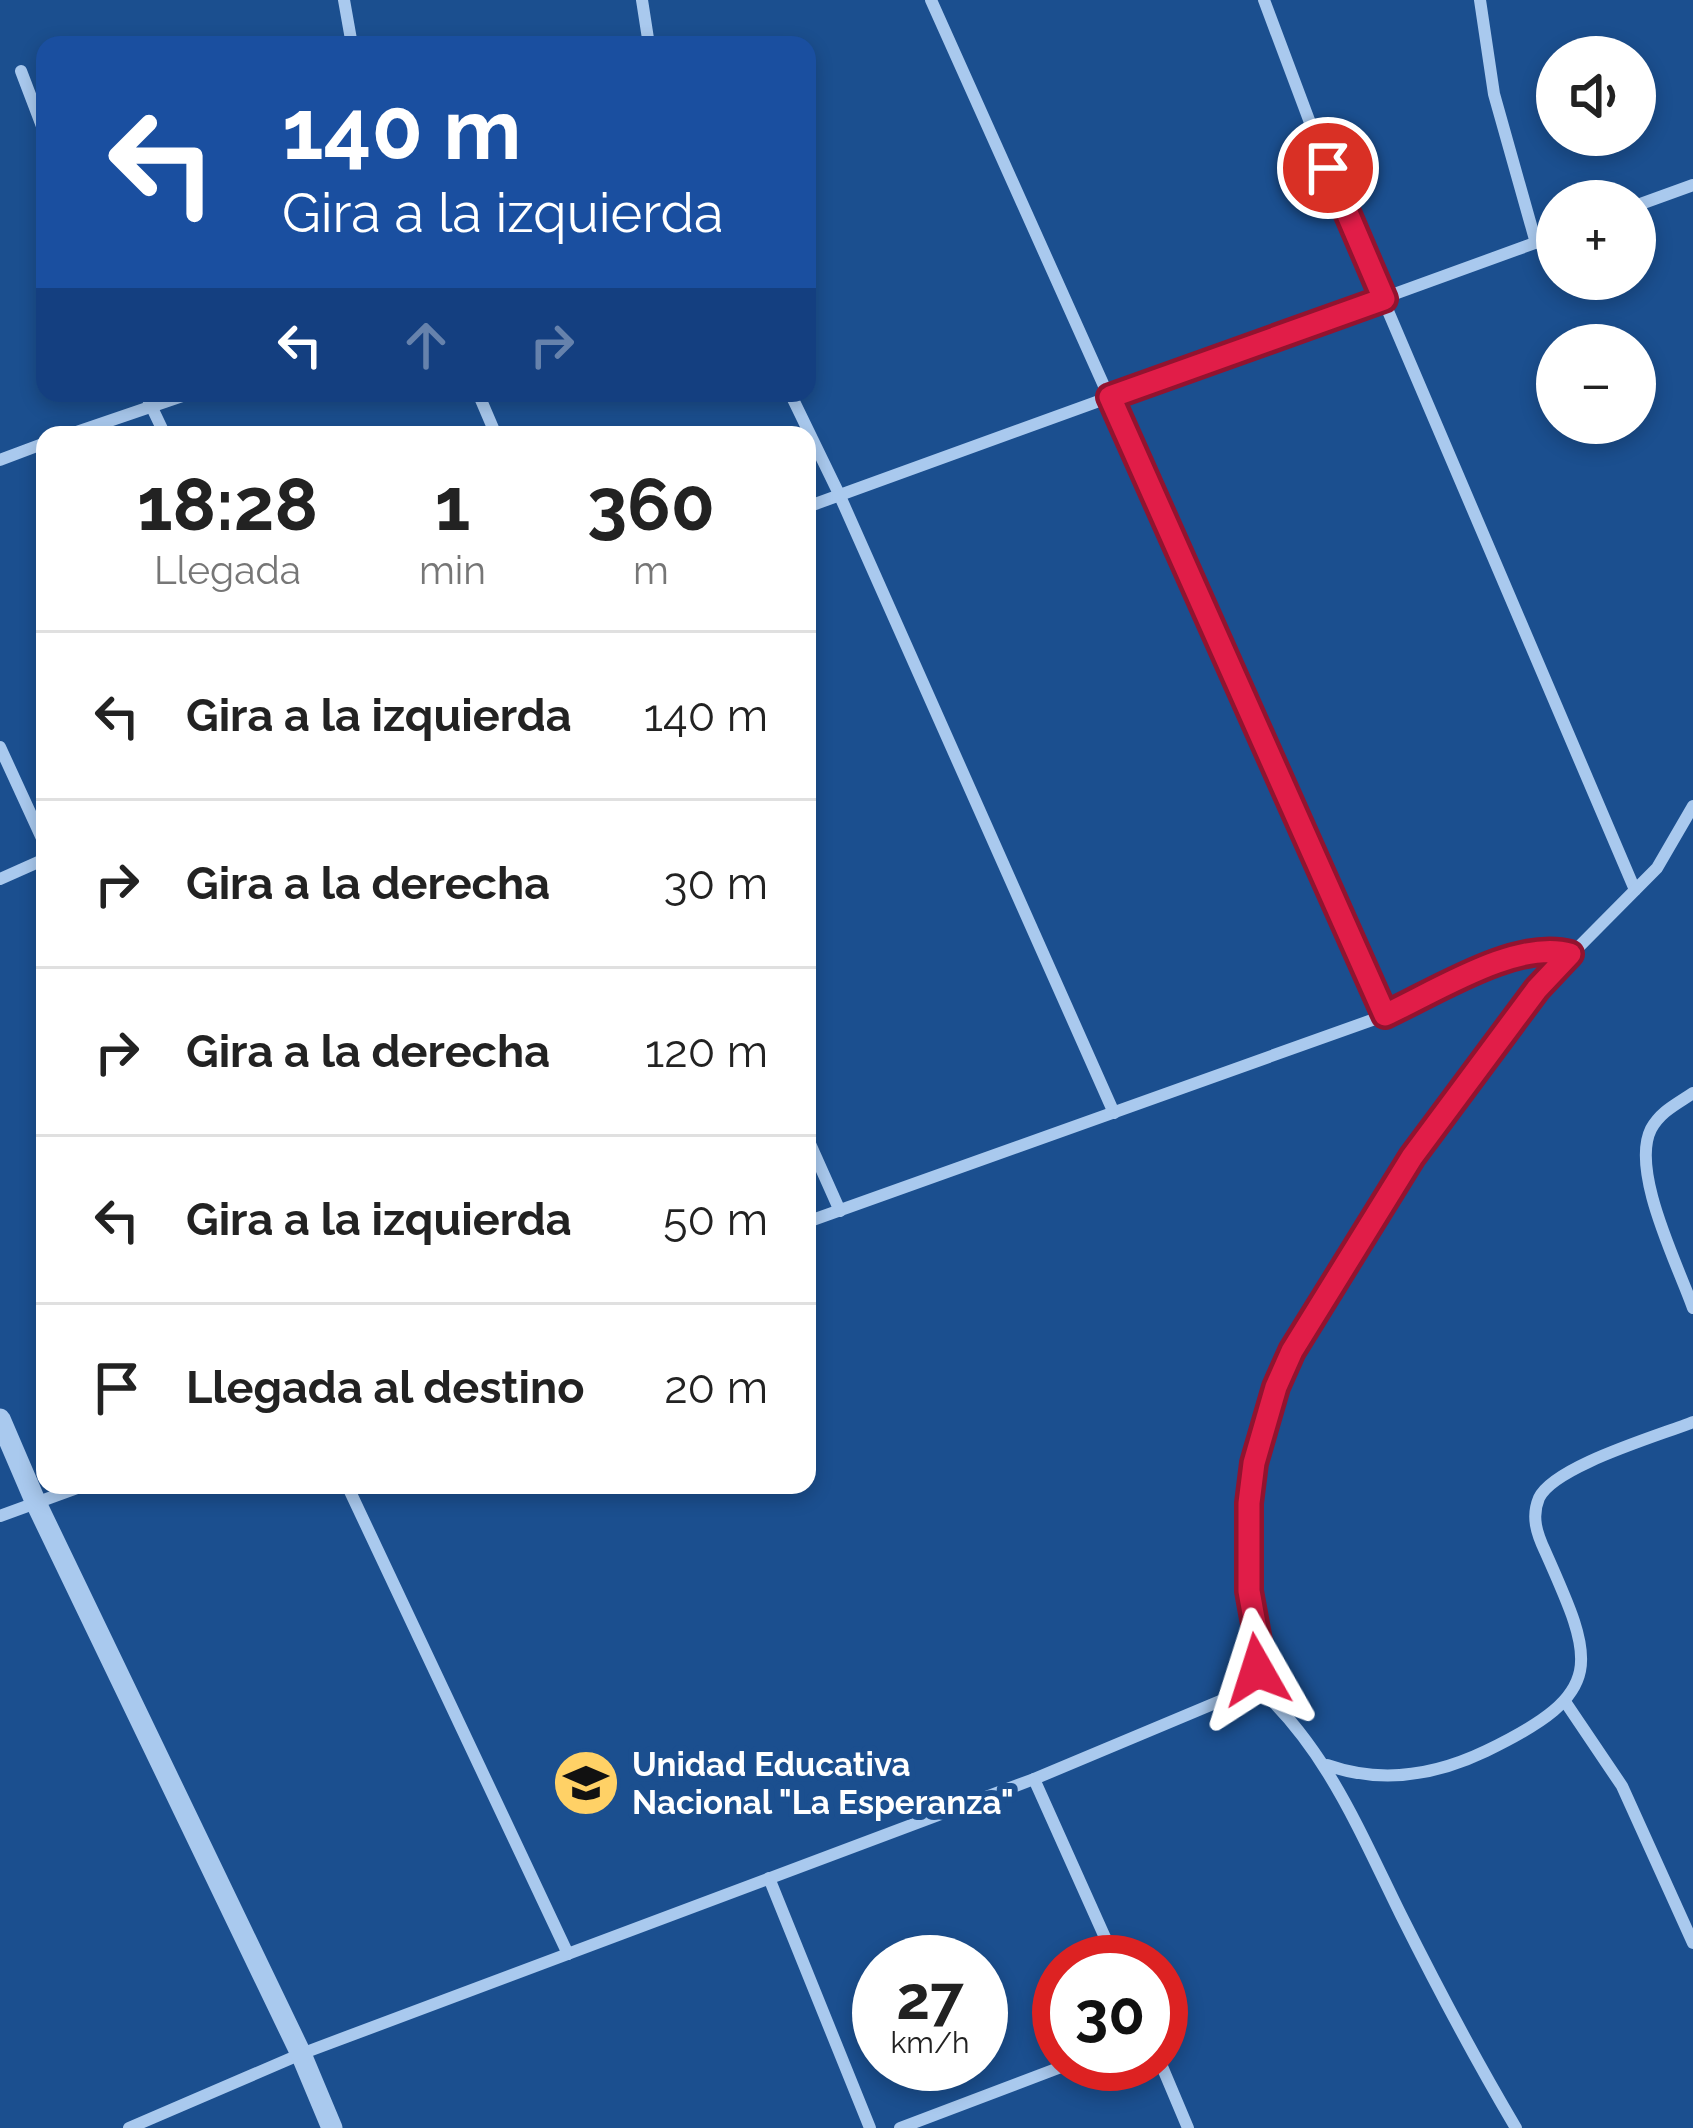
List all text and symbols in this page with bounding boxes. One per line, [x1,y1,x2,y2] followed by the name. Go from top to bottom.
[1536,36,1656,444] map controls
[1536,36,1656,156] button: sound
[282,80,521,179] text: 140 m
[84,84,240,240] icon: left
[1277,117,1379,219] pin
[1295,135,1361,201] icon: arrive
[1536,180,1656,300] button: +
[282,181,723,245] text: Gira a la izquierda
[267,312,333,378] icon: left
[393,312,459,378] icon: ahead
[519,312,585,378] icon: right
[1536,324,1656,444] button: −
[137,462,318,547] text: 18:28
[435,462,470,547] text: 1
[587,462,715,547] text: 360
[154,547,301,593] text: Llegada
[419,547,486,593] text: min
[633,547,669,593] text: m
[84,683,150,749] icon: left
[186,689,572,742] text: Gira a la izquierda
[644,689,768,742] text: 140 m
[84,851,150,917] icon: right
[186,857,550,910] text: Gira a la derecha
[664,857,768,910] text: 30 m
[84,1019,150,1085] icon: right
[186,1025,550,1078] text: Gira a la derecha
[645,1025,768,1078] text: 120 m
[84,1187,150,1253] icon: left
[186,1193,572,1246] text: Gira a la izquierda
[663,1193,768,1246] text: 50 m
[84,1355,150,1421] icon: arrive
[186,1361,585,1414] text: Llegada al destino
[664,1361,768,1414] text: 20 m
[1194,1607,1320,1733] position arrow
[632,1745,1014,1822] place label: Unidad Educativa Nacional "La Esperanza"
[551,1748,621,1818] school or university icon: Unidad Educativa Nacional "La Esperanza"
[1032,1935,1188,2091] speed limit sign: 30
[896,1963,964,2033] text: 27
[890,2025,970,2060] text: km/h

